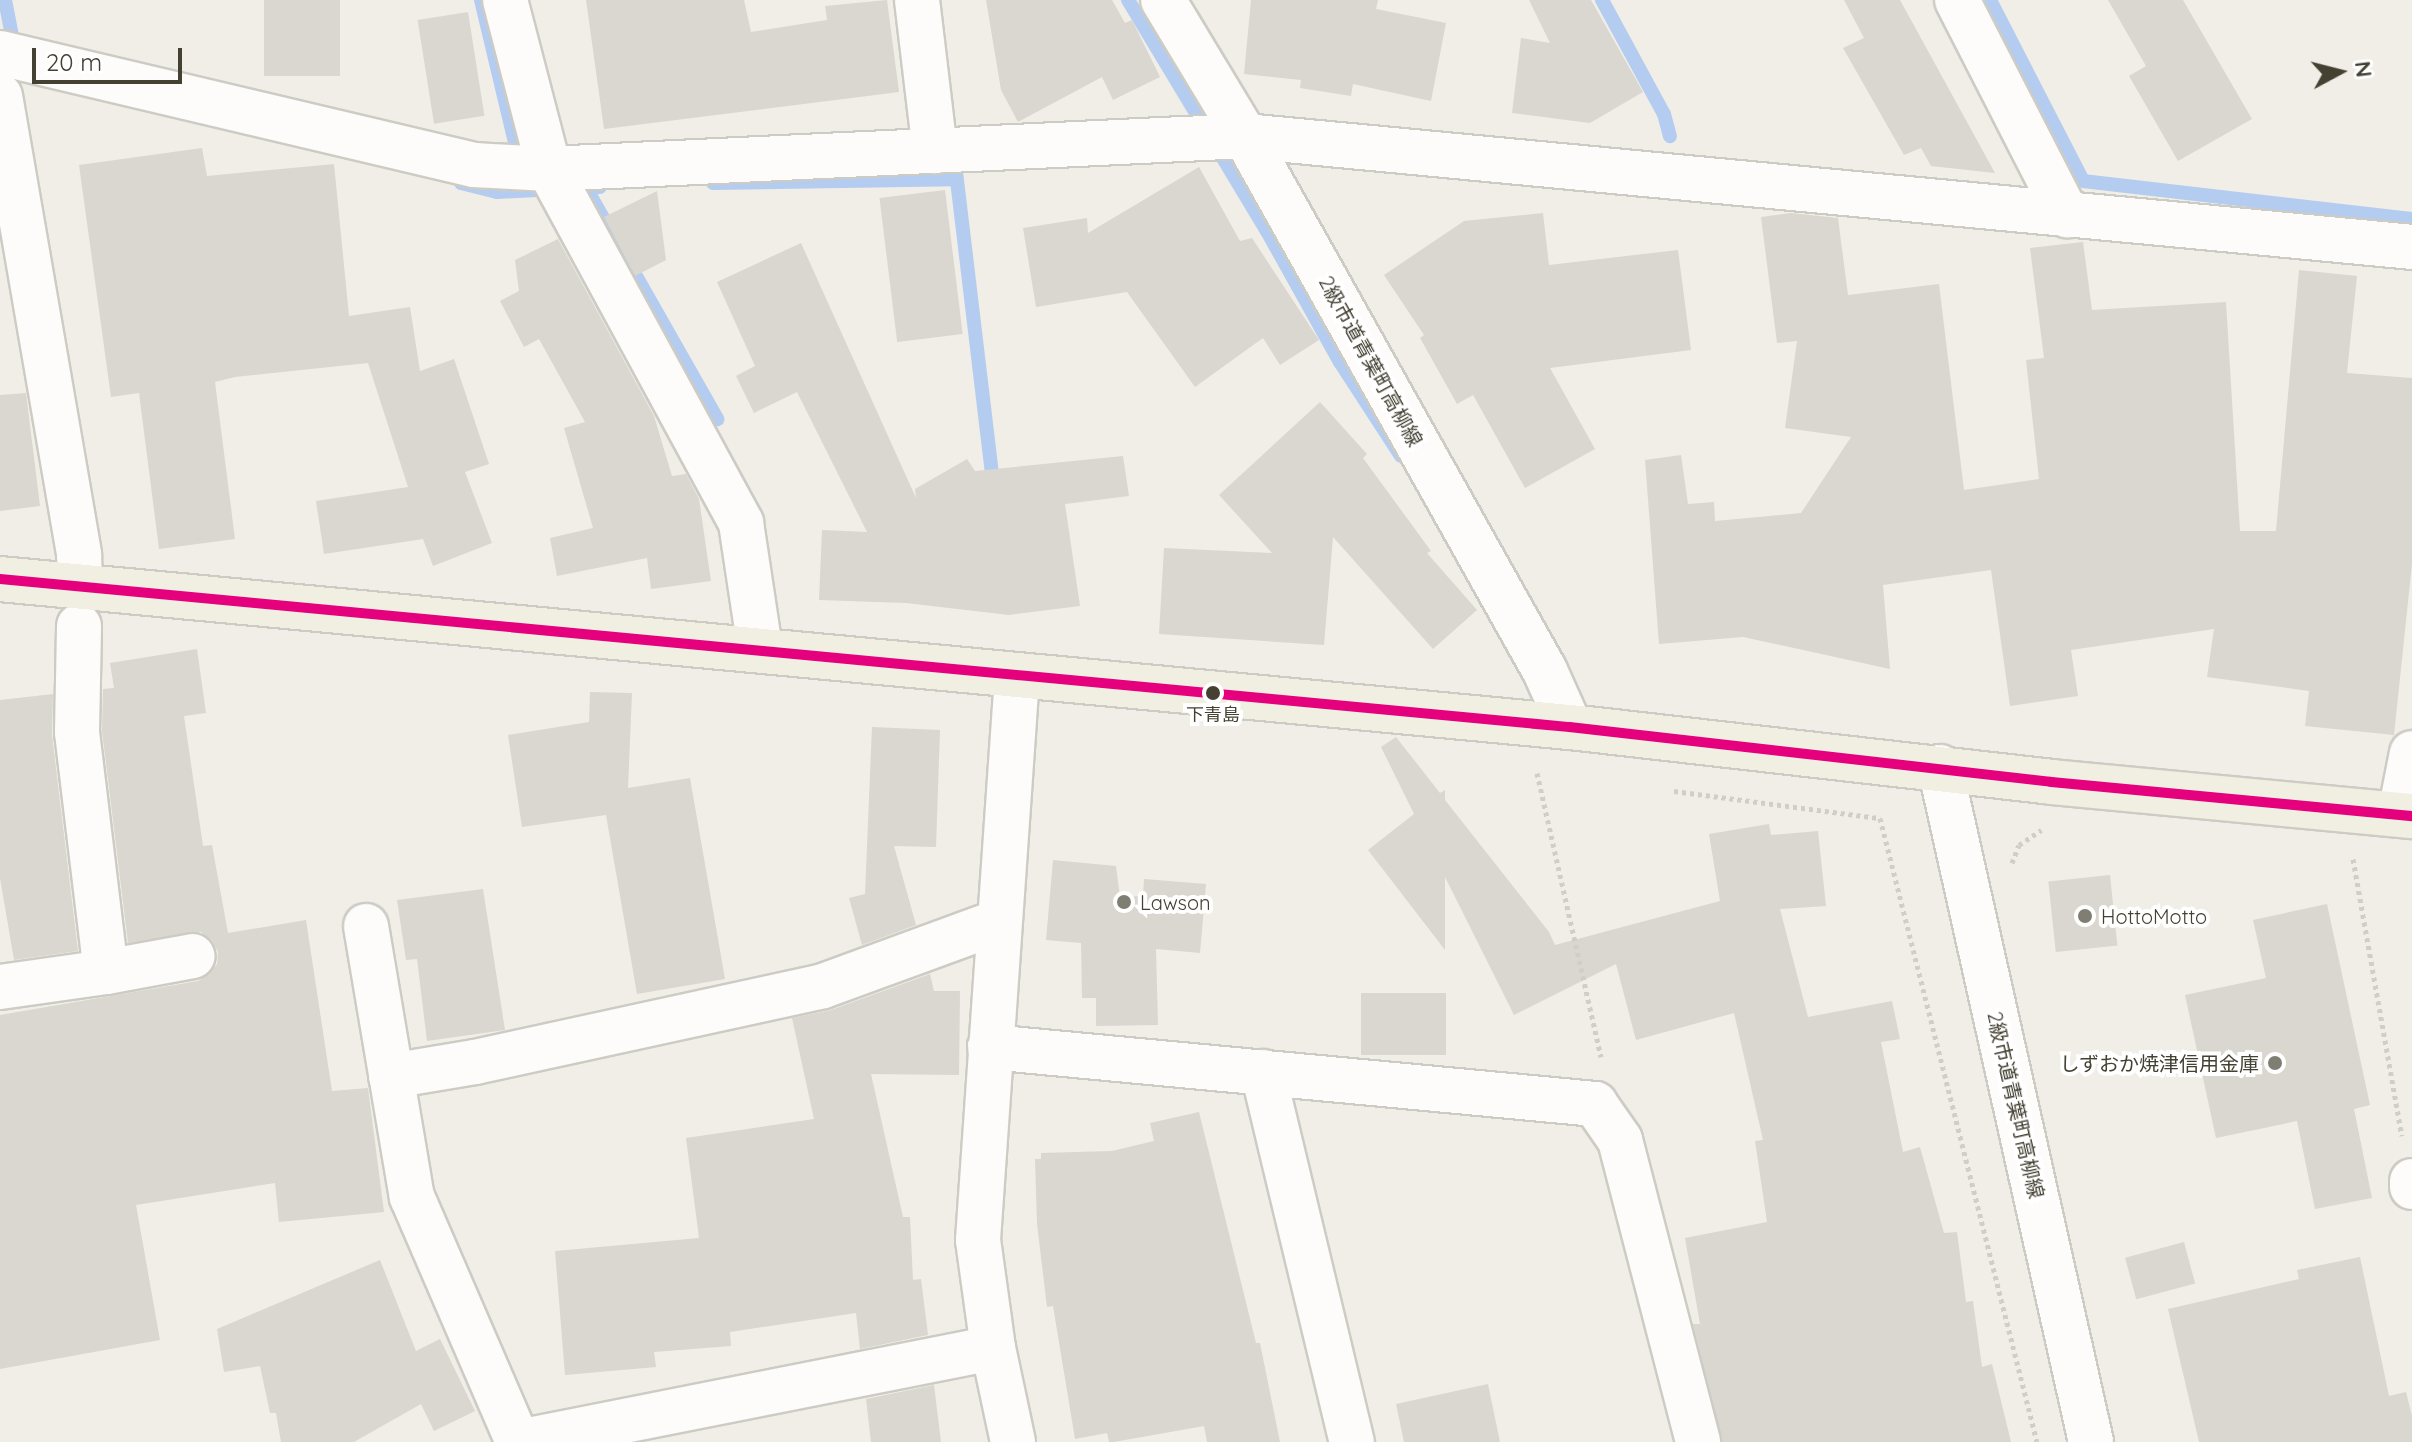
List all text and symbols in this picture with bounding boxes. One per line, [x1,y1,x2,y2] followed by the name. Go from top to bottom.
[36,32,186,82] scale bar
[2300,32,2380,112] north arrow
[46,47,102,77] text: 20 m
[2349,59,2379,79] text: N
[1314,272,1428,450] street label: 2級市道青葉町高柳線
[1205,685,1221,701] marker: 下青島
[1186,704,1240,726] place label: 下青島
[1140,890,1211,914] place label: Lawson
[1115,893,1133,911] marker: Lawson
[2101,904,2207,928] place label: HottoMotto
[2076,907,2094,925] marker: HottoMotto
[1983,1009,2049,1201] street label: 2級市道青葉町高柳線
[2059,1051,2259,1075] place label: しずおか焼津信用金庫
[2266,1054,2284,1072] marker: しずおか焼津信用金庫

